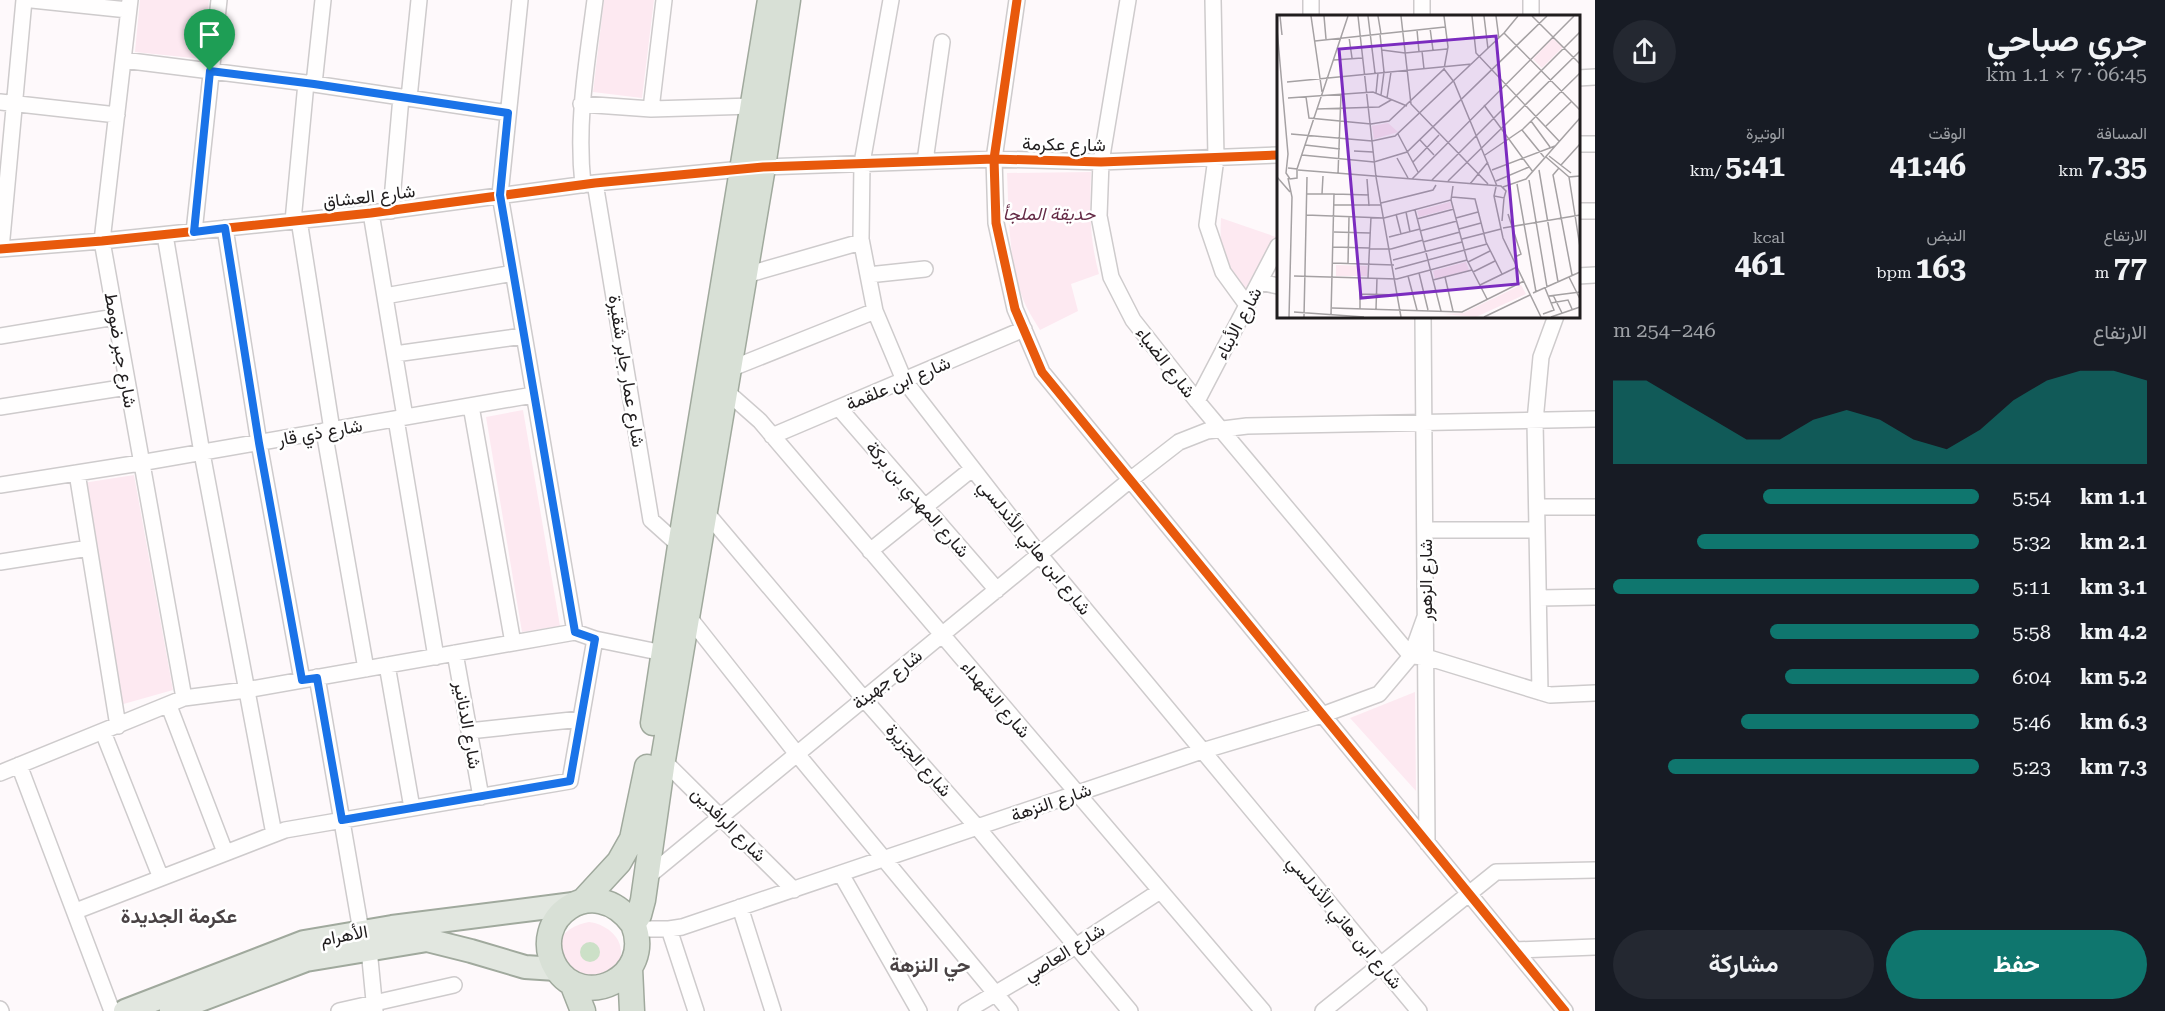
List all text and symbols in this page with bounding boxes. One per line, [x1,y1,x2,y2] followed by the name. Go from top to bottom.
[184,9,235,71] pin
[1277,15,1580,318] inset map
[193,18,226,51] icon: arrive
[1613,20,1676,83] button: share
[1987,20,2147,59] text: جري صباحي
[1986,62,2147,86] text: 06:45 · 7 × 1.1 km
[1746,124,1785,143] text: الوتيرة
[1928,124,1966,143] text: الوقت
[2096,124,2147,143] text: المسافة
[1022,133,1106,157] street label: شارع عكرمة
[1725,148,1785,183] text: 5:41
[1889,148,1966,183] text: 41:46
[2087,148,2147,183] text: 7.35
[1690,161,1725,180] text: /km
[2058,161,2087,180] text: km
[322,180,417,214] street label: شارع العشاق
[1003,203,1096,224] park label: حديقة الملجأ
[1926,226,1966,245] text: النبض
[2104,226,2147,245] text: الارتفاع
[1753,228,1785,247] text: kcal
[1735,247,1785,282] text: 461
[1916,250,1966,285] text: 163
[2113,250,2147,285] text: 77
[1876,263,1916,282] text: bpm
[2095,263,2113,282] text: m
[1210,283,1267,364] street label: شارع الأبناء
[99,291,141,410] street label: شارع جبر ضومط
[603,293,649,449] street label: شارع عمار جابر شقيرة
[1613,318,1716,342] text: 246–254 m
[2093,320,2147,344] text: الارتفاع
[1130,322,1200,403] street label: شارع الضياء
[843,352,954,416] street label: شارع ابن علقمة
[275,414,365,455] street label: شارع ذي قار
[858,437,974,565] street label: شارع المهدي بن بركة
[970,475,1096,622] street label: شارع ابن هاني الأندلسي
[2012,485,2051,509] text: 5:54
[2080,485,2147,509] text: 1.1 km
[2012,530,2051,554] text: 5:32
[2080,530,2147,554] text: 2.1 km
[1415,539,1438,622] street label: شارع الزهور
[2012,575,2051,599] text: 5:11
[2080,575,2147,599] text: 3.1 km
[2012,620,2051,644] text: 5:58
[2080,620,2147,644] text: 4.2 km
[848,644,927,715] street label: شارع جهينة
[955,656,1035,743] street label: شارع الشهداء
[2012,665,2051,689] text: 6:04
[2080,665,2147,689] text: 5.2 km
[448,678,486,771] street label: شارع الدنانير
[2012,710,2051,734] text: 5:46
[2080,710,2147,734] text: 6.3 km
[880,719,956,802] street label: شارع الجزيرة
[2012,755,2051,779] text: 5:23
[2080,755,2147,779] text: 7.3 km
[1008,778,1095,827] street label: شارع النزهة
[686,782,771,867] street label: شارع الرافدين
[1279,851,1407,996] street label: شارع ابن هاني الأندلسي
[121,904,237,929] district label: عكرمة الجديدة
[1019,919,1111,989] street label: شارع العاصي
[319,921,370,951] street label: الأهرام
[1613,930,1874,999] button: مشاركة
[1886,930,2147,999] button: حفظ
[890,953,970,982] district label: حي النزهة

